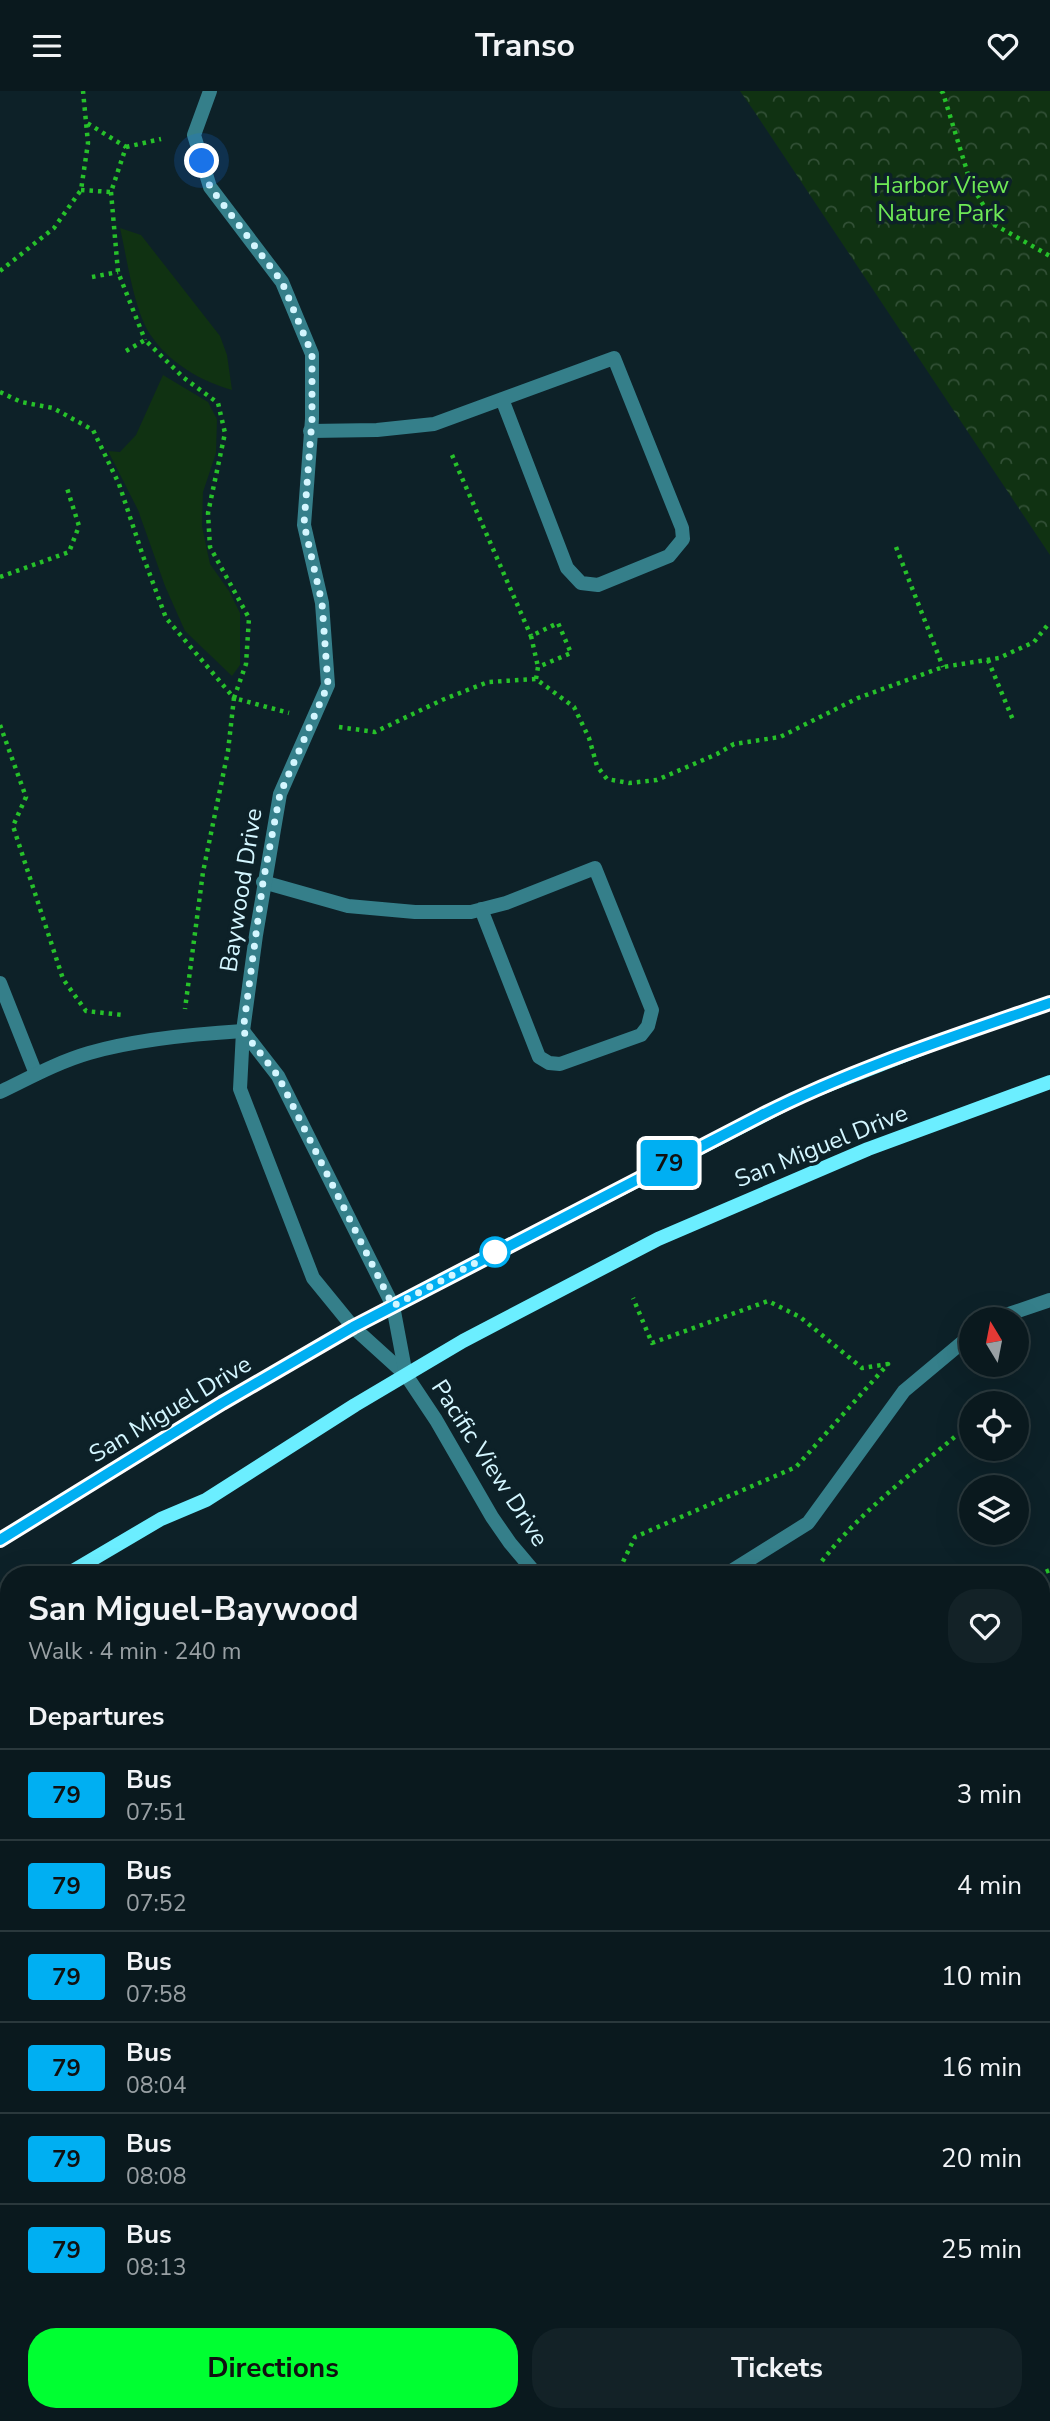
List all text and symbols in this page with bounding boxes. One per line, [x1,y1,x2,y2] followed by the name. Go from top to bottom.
[475,24,575,67] text: Transo
[28,27,66,65] icon: menu
[984,27,1022,65] icon: heart
[184,143,219,178] your location
[873,169,1009,229] park label: Harbor View Nature Park
[212,806,270,974] street label: Baywood Drive
[730,1097,912,1195] street label: San Miguel Drive
[638,1140,700,1186] line badge: 79
[655,1147,683,1179] text: 79
[480,1237,510,1267] unlabelled marker
[959,1307,1029,1377] north arrow
[959,1307,1029,1545] map controls
[83,1348,257,1470] street label: San Miguel Drive
[424,1373,556,1553] street label: Pacific View Drive
[959,1391,1029,1461] button: locate
[959,1475,1029,1545] button: layers
[28,1587,359,1632] text: San Miguel-Baywood
[948,1589,1022,1663] button: heart
[28,1636,241,1667] text: Walk · 4 min · 240 m
[28,1699,164,1734] text: Departures
[126,1762,172,1797] text: Bus
[957,1777,1022,1812] text: 3 min
[52,1779,81,1811] text: 79
[126,1797,186,1828] text: 07:51
[126,1853,172,1888] text: Bus
[957,1868,1022,1903] text: 4 min
[52,1870,81,1902] text: 79
[126,1888,186,1919] text: 07:52
[126,1944,172,1979] text: Bus
[941,1959,1022,1994] text: 10 min
[52,1961,81,1993] text: 79
[126,1979,186,2010] text: 07:58
[126,2035,172,2070] text: Bus
[941,2050,1022,2085] text: 16 min
[52,2052,81,2084] text: 79
[126,2070,186,2101] text: 08:04
[126,2126,172,2161] text: Bus
[941,2141,1022,2176] text: 20 min
[52,2143,81,2175] text: 79
[126,2161,186,2192] text: 08:08
[126,2217,172,2252] text: Bus
[941,2232,1022,2267] text: 25 min
[52,2234,81,2266] text: 79
[126,2252,186,2283] text: 08:13
[28,2328,518,2408] button: Directions
[532,2328,1022,2408] button: Tickets

